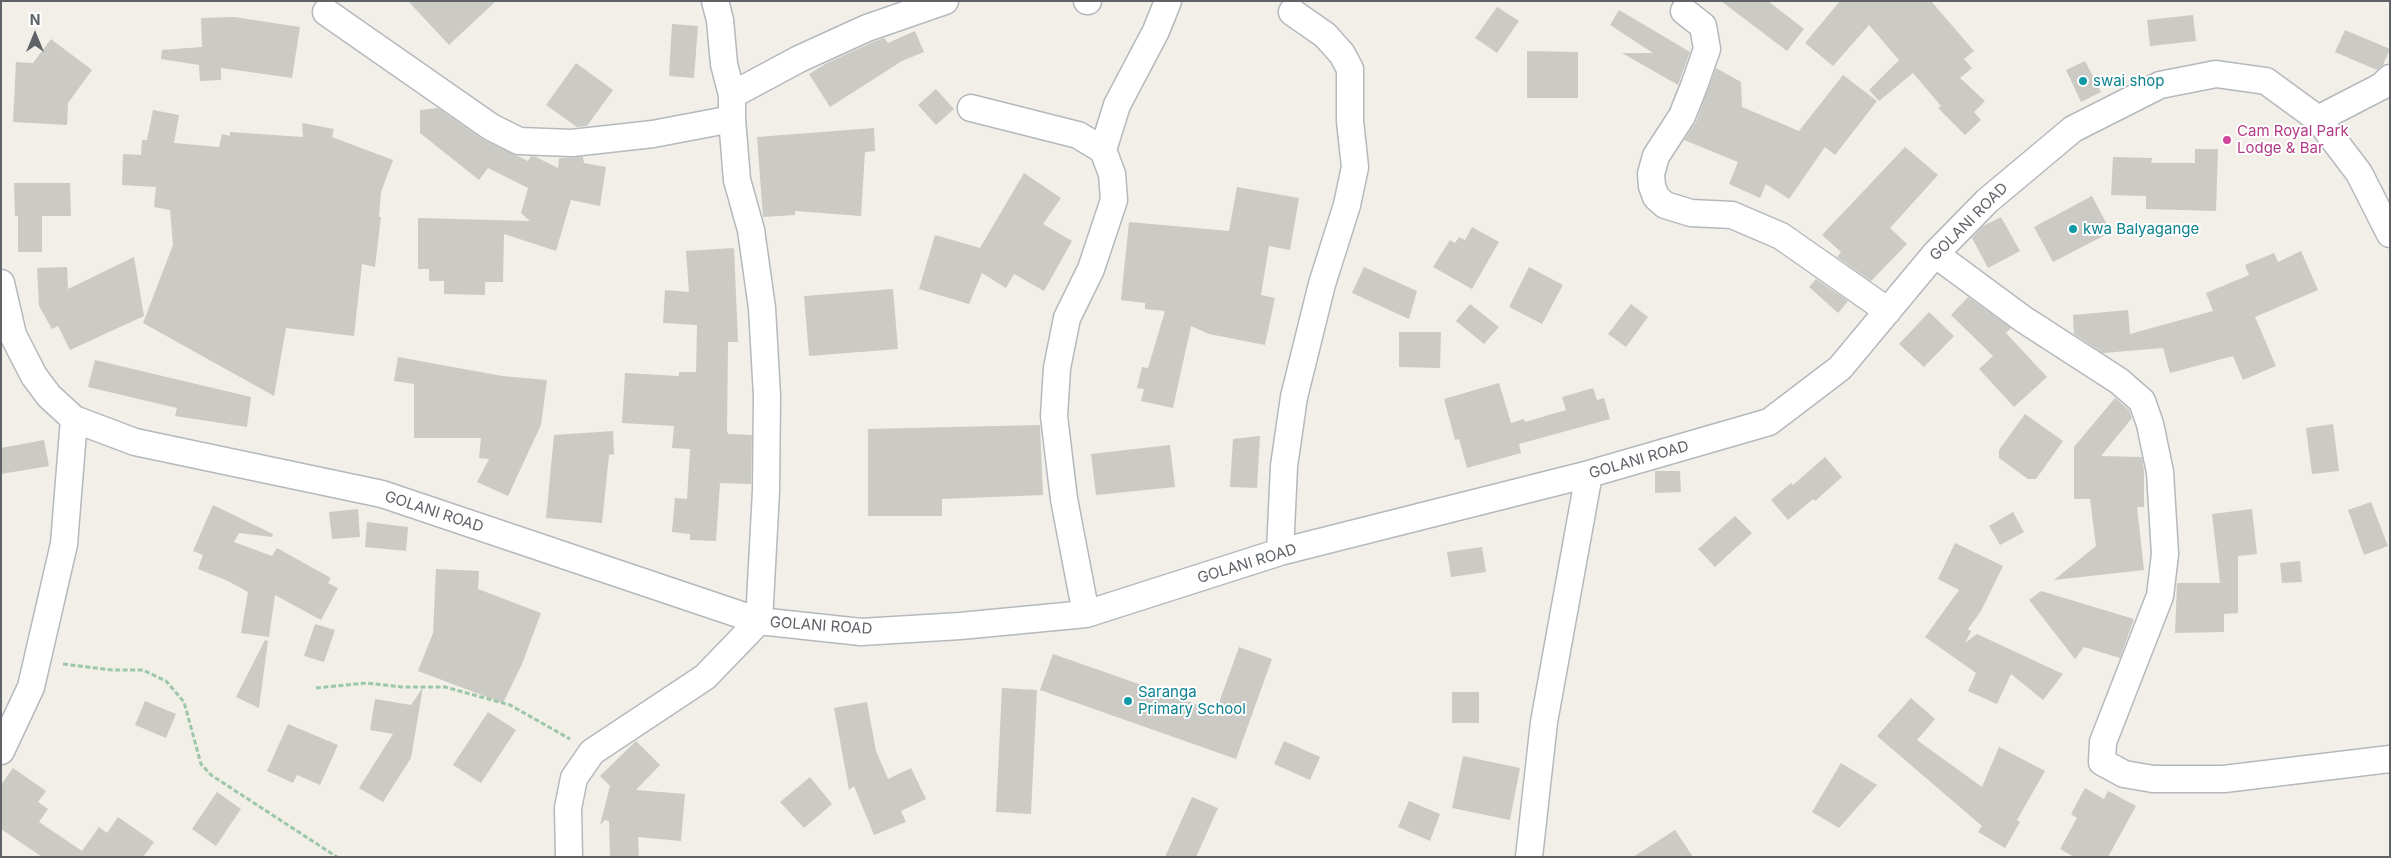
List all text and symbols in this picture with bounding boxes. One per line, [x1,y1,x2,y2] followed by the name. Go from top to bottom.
[10,10,60,60] north arrow
[30,11,40,28] text: N
[2093,72,2164,90] place label: swai shop
[2077,75,2089,87] marker: swai shop
[2237,122,2349,157] place label: Cam Royal Park Lodge & Bar
[2221,134,2233,146] marker: Cam Royal Park Lodge & Bar
[1926,179,2012,265] street label: GOLANI ROAD
[2083,220,2199,238] place label: kwa Balyagange
[2067,223,2079,235] marker: kwa Balyagange
[1587,437,1691,483] street label: GOLANI ROAD
[382,488,486,536] street label: GOLANI ROAD
[1195,540,1299,588] street label: GOLANI ROAD
[769,613,873,639] street label: GOLANI ROAD
[1138,683,1246,718] place label: Saranga Primary School
[1122,695,1134,707] marker: Saranga Primary School

